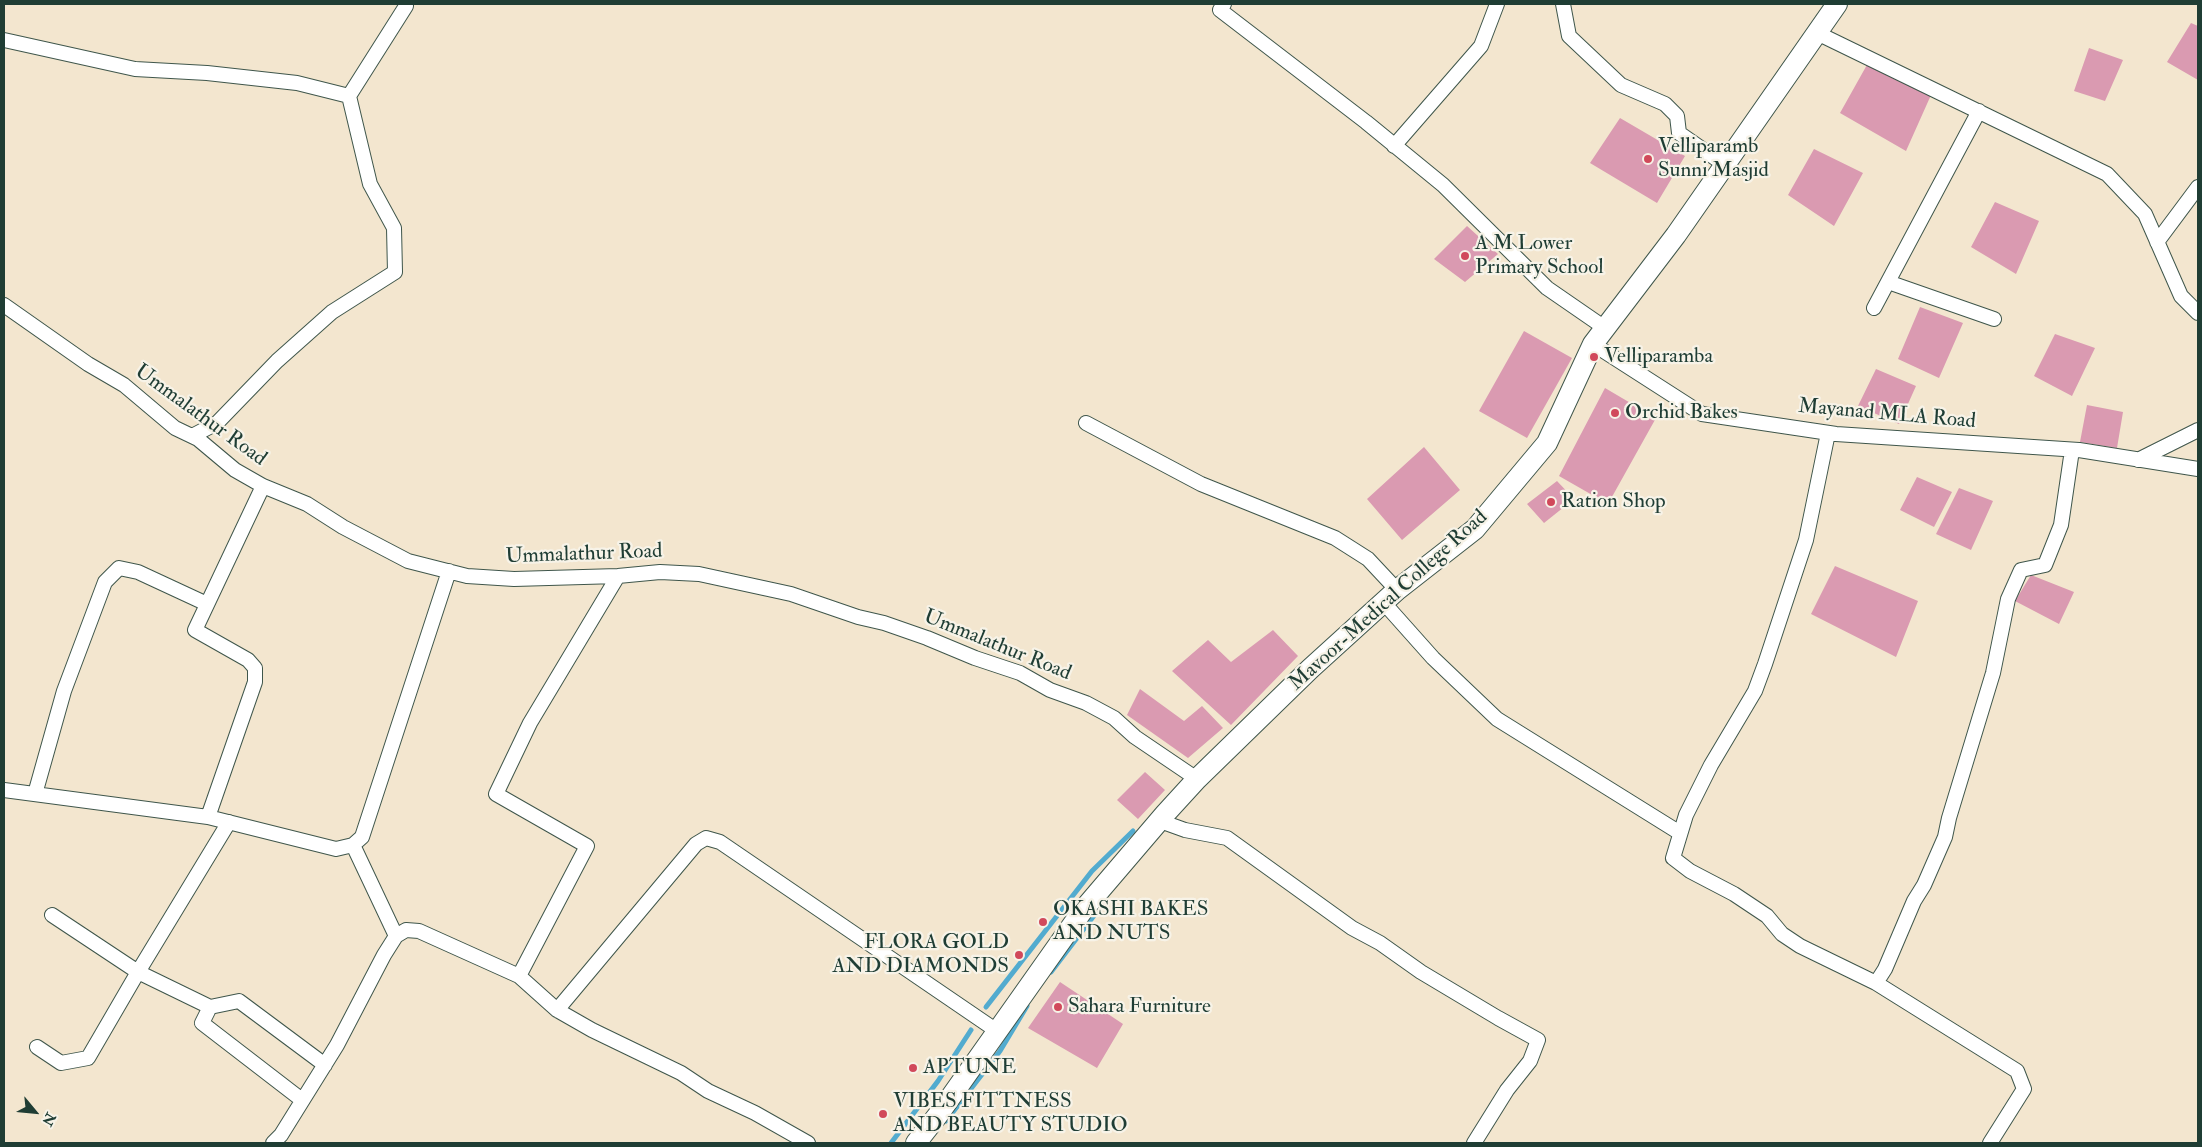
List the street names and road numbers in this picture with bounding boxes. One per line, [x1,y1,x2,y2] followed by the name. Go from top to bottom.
[129,360,271,472] street label: Ummalathur Road
[1797,395,1977,435] street label: Mayanad MLA Road
[1285,505,1493,697] street label: Mavoor-Medical College Road
[505,540,663,570] street label: Ummalathur Road
[919,605,1075,687] street label: Ummalathur Road

